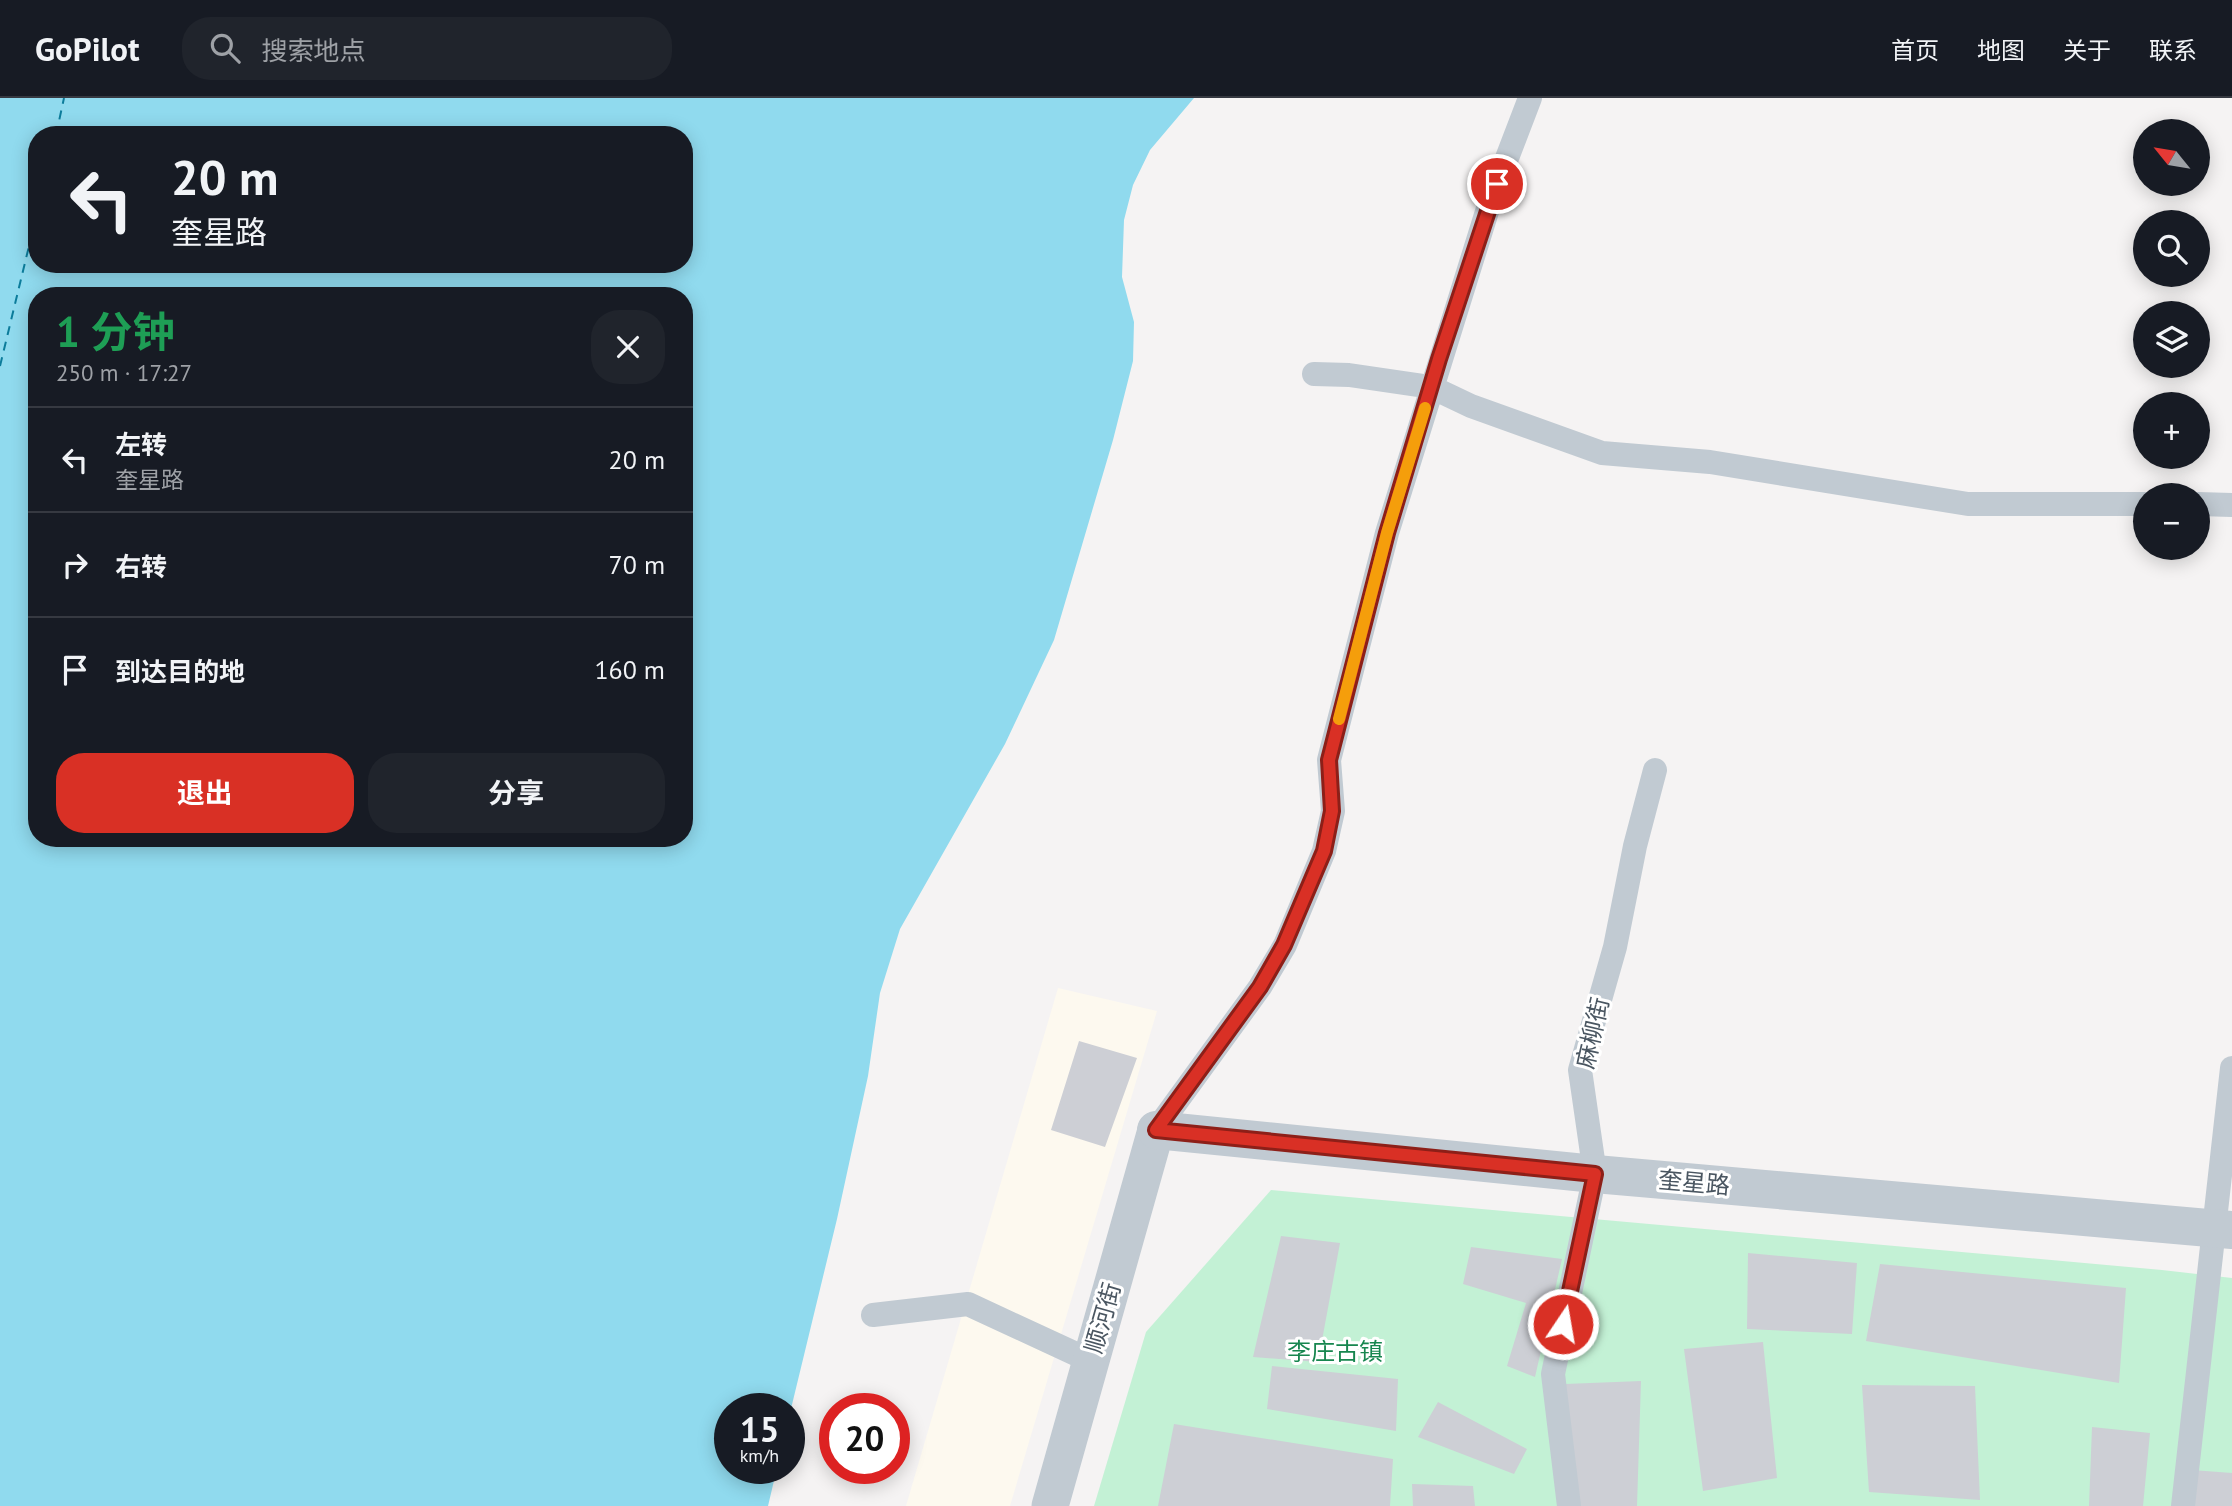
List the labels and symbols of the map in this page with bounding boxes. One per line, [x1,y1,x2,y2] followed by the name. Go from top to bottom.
[2133,119,2210,196] north arrow
[1467,154,1527,214] pin
[1569,994,1616,1071] street label: 麻柳街
[1657,1164,1731,1201] street label: 奎星路
[1078,1279,1127,1357] street label: 顺河街
[1526,1287,1600,1361] position arrow
[1287,1336,1383,1367] park label: 李庄古镇
[819,1393,910,1484] speed limit sign: 20

